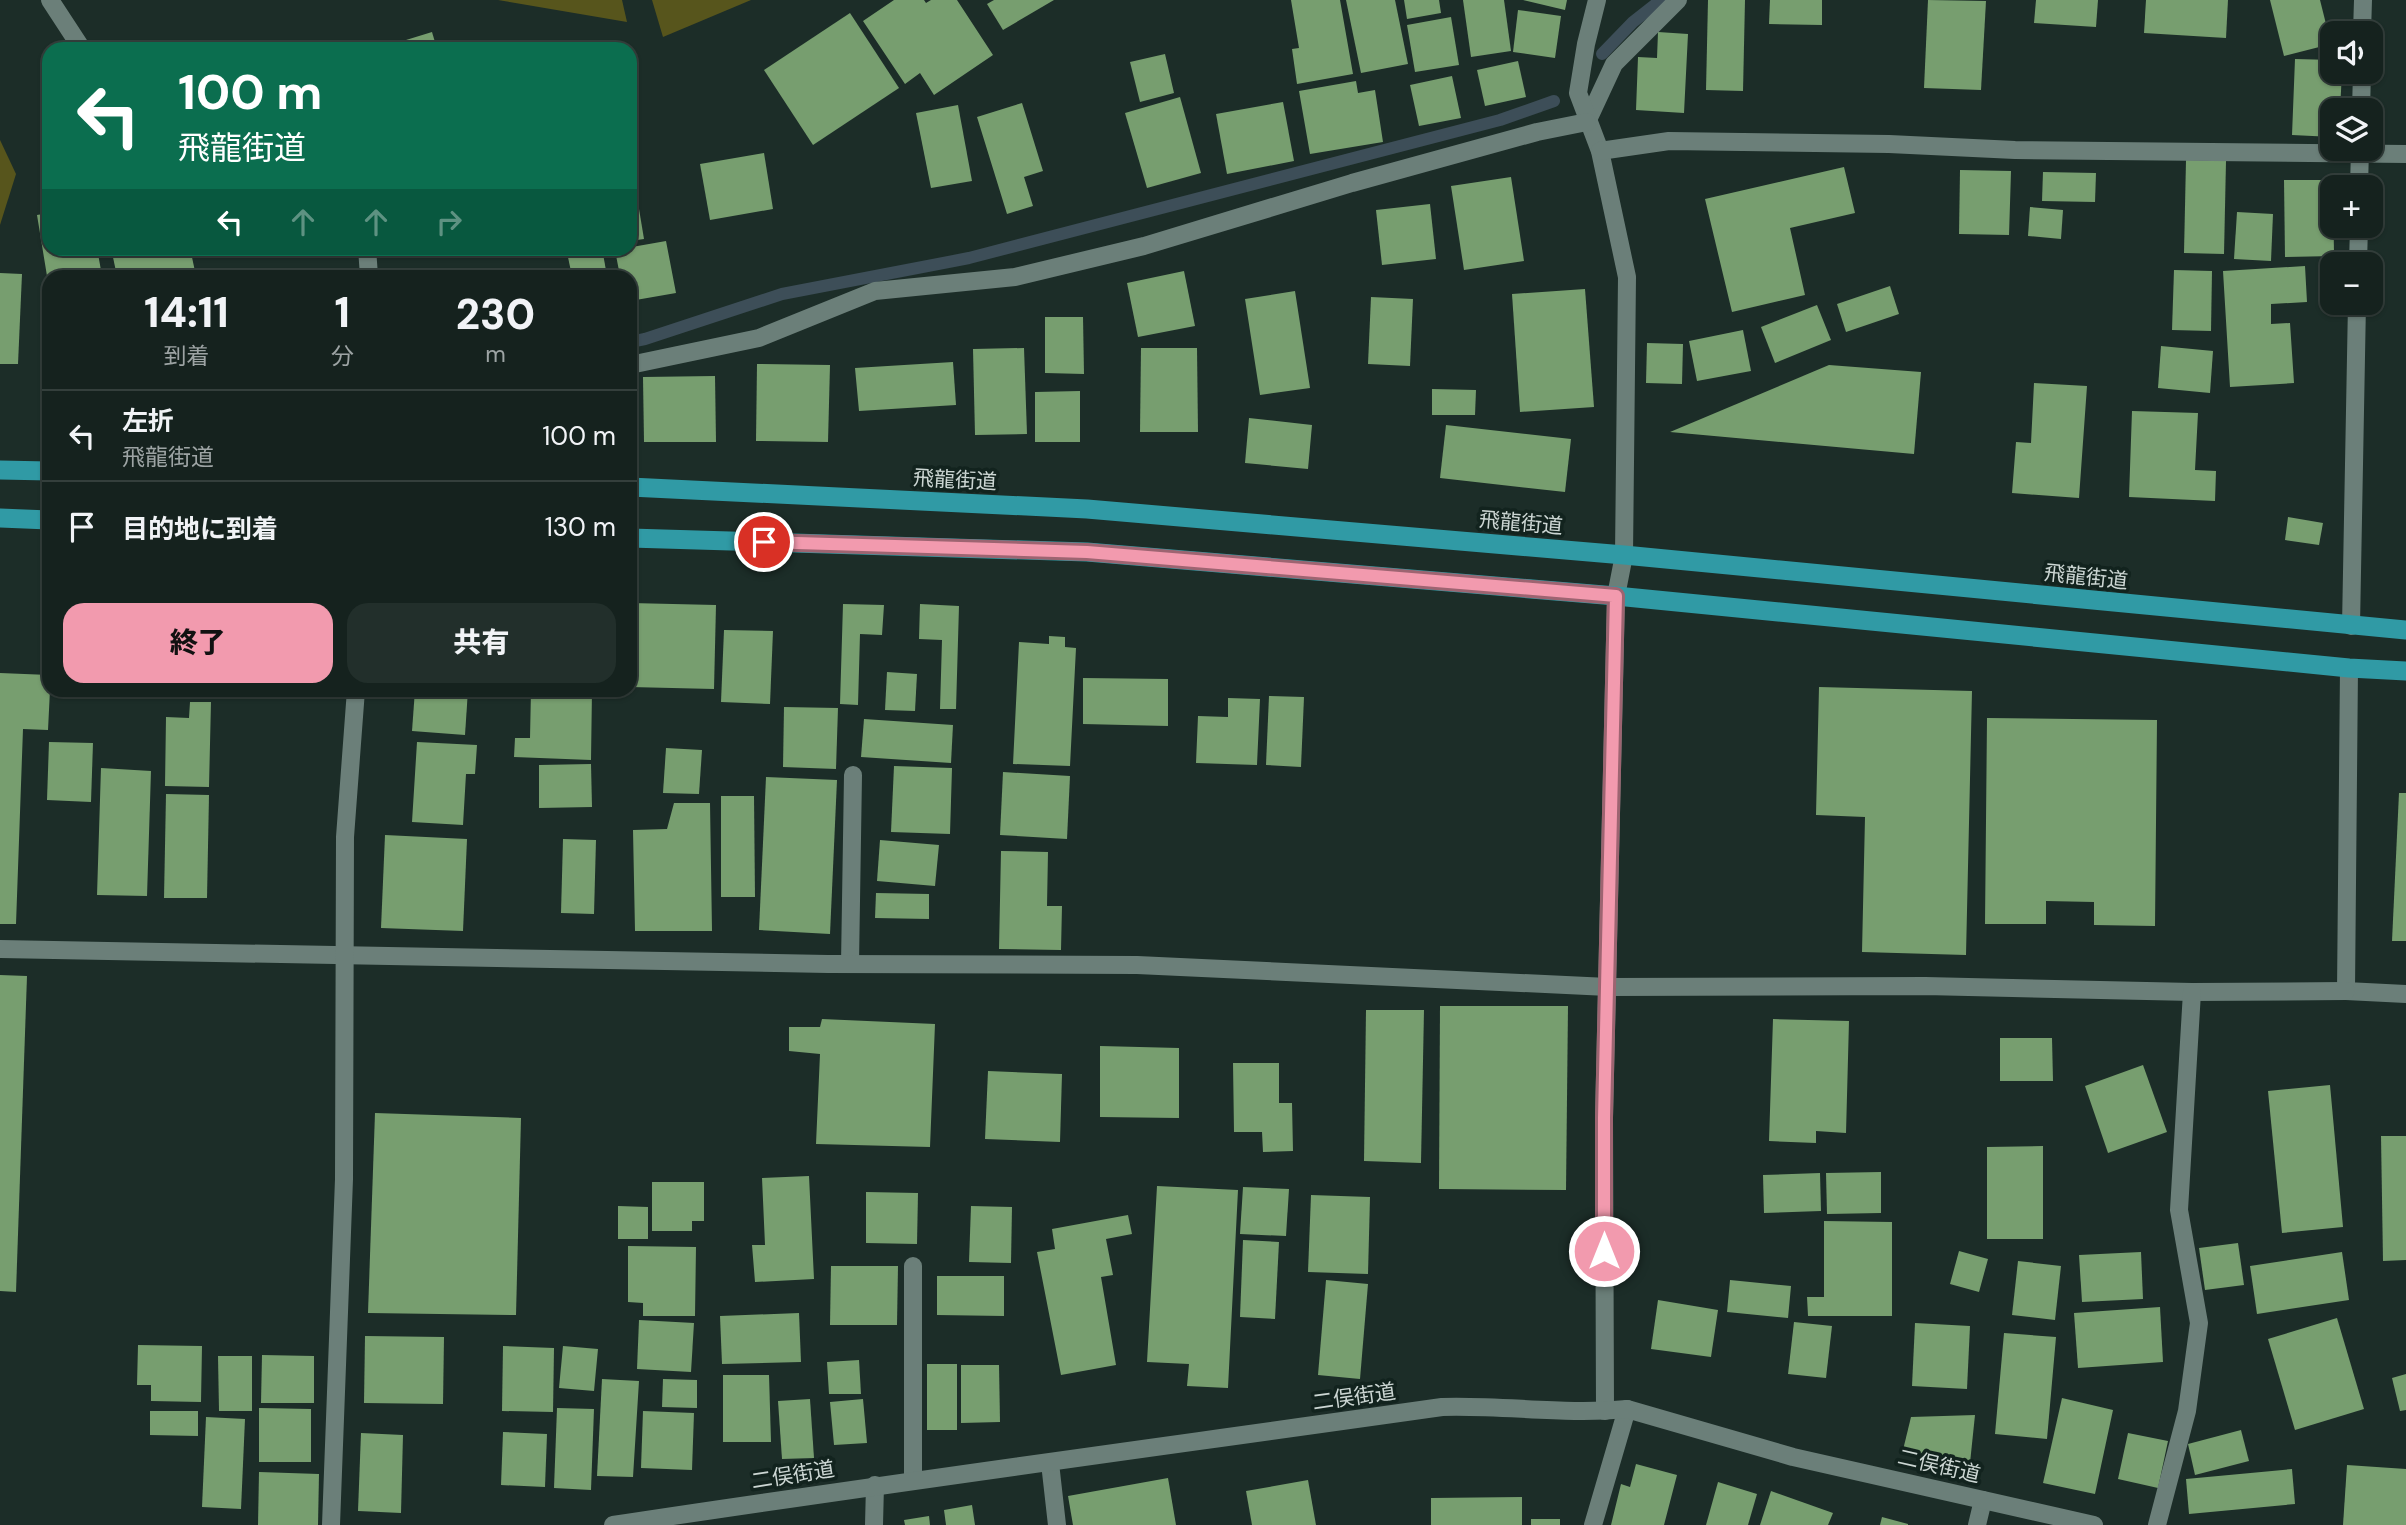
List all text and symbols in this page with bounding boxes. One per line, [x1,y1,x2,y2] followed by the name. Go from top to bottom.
[2320,21,2383,315] map controls
[2320,21,2383,84] button: sound
[178,60,322,124] text: 100 m
[63,70,154,161] icon: left
[2320,98,2383,161] button: layers
[178,127,306,169] text: 飛龍街道
[2320,175,2383,238] button: +
[211,203,249,241] icon: left
[284,203,322,241] icon: ahead
[357,203,395,241] icon: ahead
[430,203,468,241] icon: right
[2320,252,2383,315] button: −
[144,285,229,340] text: 14:11
[335,285,350,340] text: 1
[456,287,535,342] text: 230
[485,339,506,369] text: m
[163,341,209,371] text: 到着
[331,341,354,371] text: 分
[122,404,174,438] text: 左折
[63,417,101,455] icon: left
[542,419,616,453] text: 100 m
[122,442,214,472] text: 飛龍街道
[912,464,998,496] street label: 飛龍街道
[1478,505,1564,541] street label: 飛龍街道
[63,508,101,546] icon: arrive
[545,510,616,544] text: 130 m
[122,512,278,546] text: 目的地に到着
[734,512,794,572] pin
[745,523,783,561] icon: arrive
[2043,559,2129,595] street label: 飛龍街道
[63,603,333,683] button: 終了
[347,603,616,683] button: 共有
[1567,1214,1641,1288] position arrow
[1310,1377,1398,1417] street label: 二俣街道
[1895,1443,1983,1489] street label: 二俣街道
[749,1455,837,1495] street label: 二俣街道

